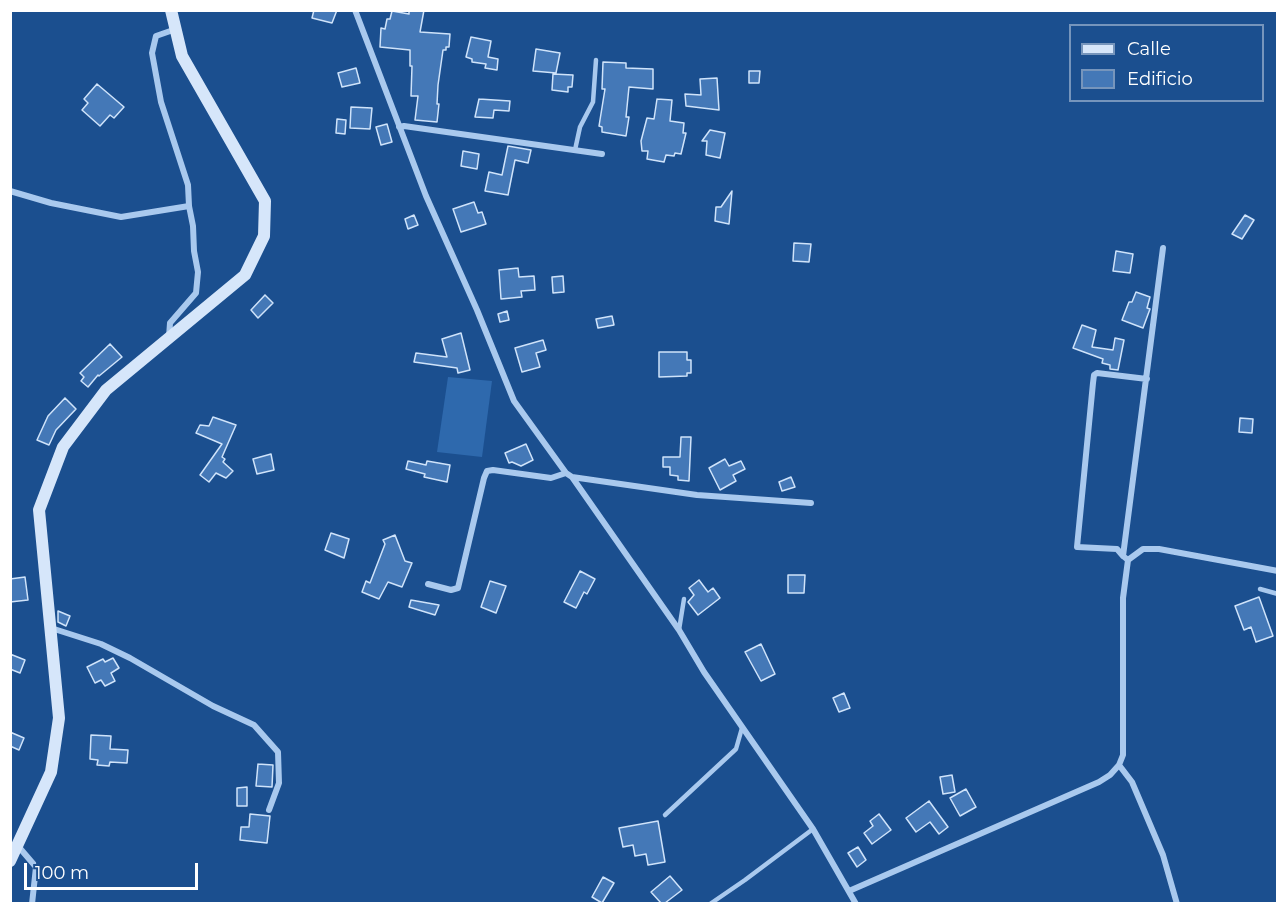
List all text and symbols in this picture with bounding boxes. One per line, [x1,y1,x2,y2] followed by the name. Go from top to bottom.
[1069,24,1264,102] legend
[1127,38,1171,60] text: Calle
[1127,68,1193,90] text: Edificio
[27,851,201,889] scale bar
[35,862,89,884] text: 100 m

